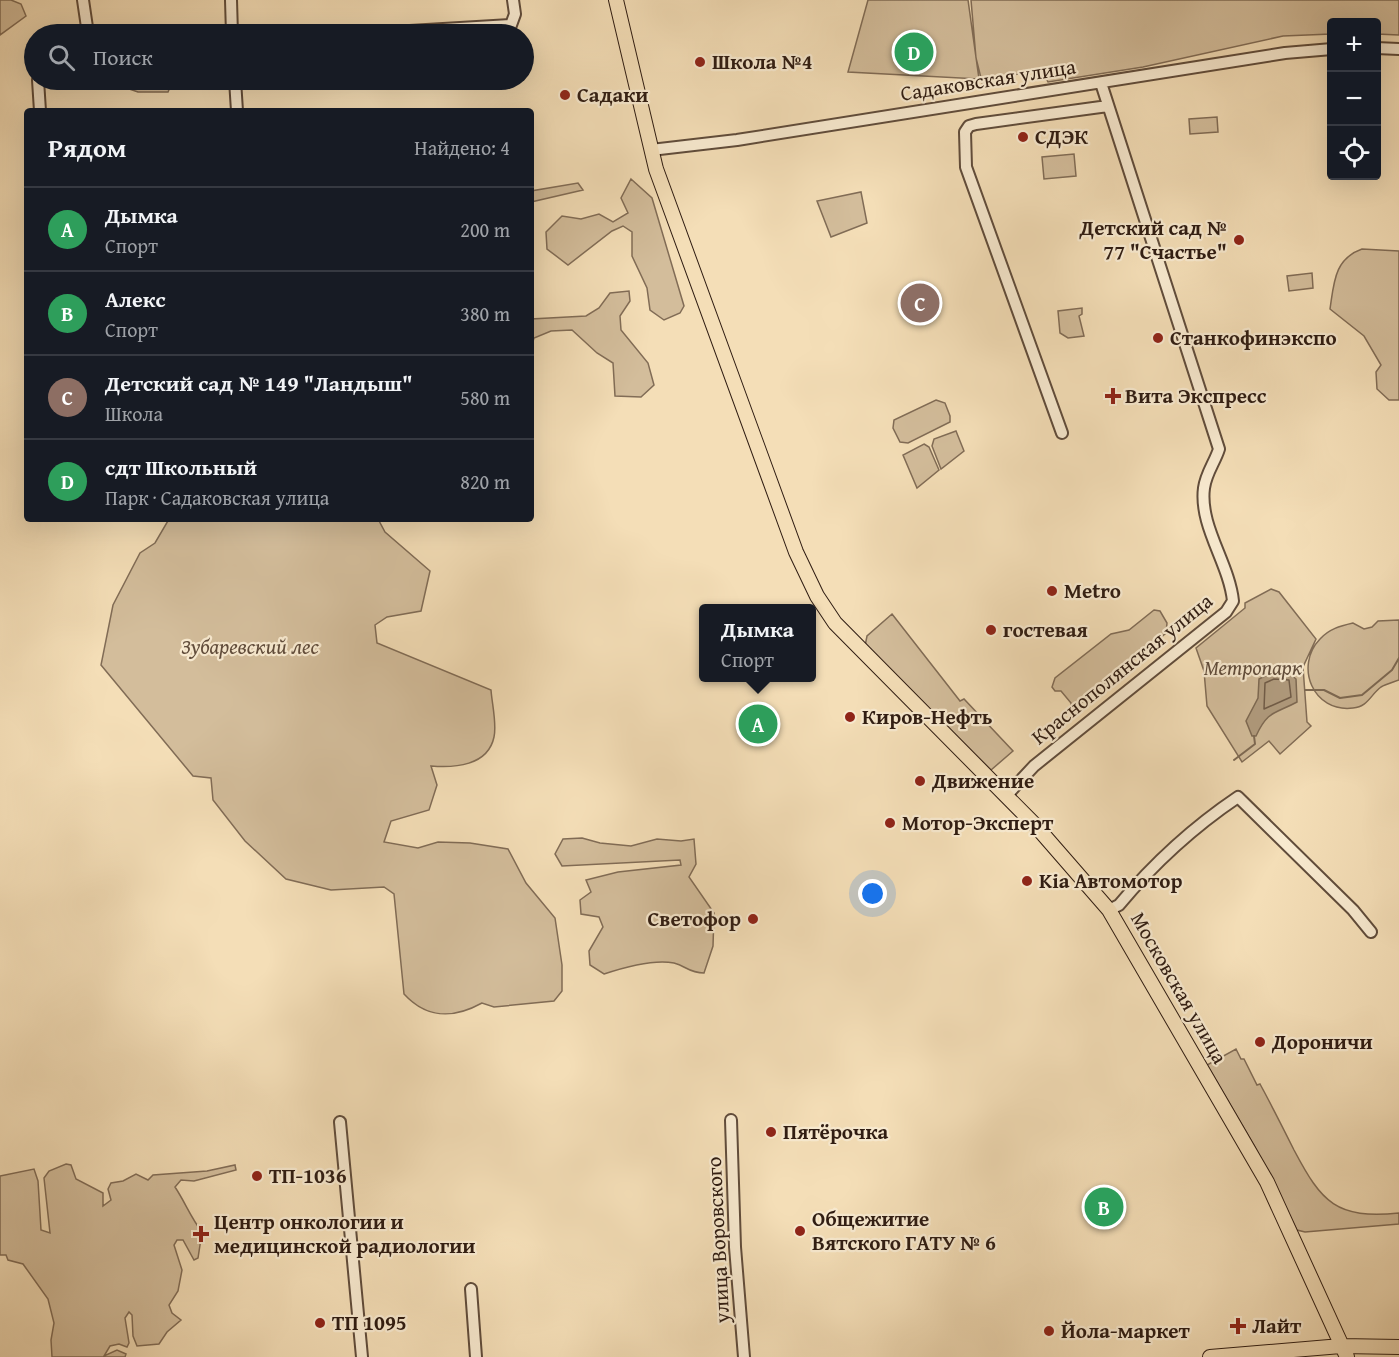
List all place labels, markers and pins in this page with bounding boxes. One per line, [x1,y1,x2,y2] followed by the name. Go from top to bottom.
[894,29,934,74] pin: D
[712,46,813,77] place label: Школа №4
[693,55,707,69] marker: Школа №4
[577,79,649,110] place label: Садаки
[558,88,572,102] marker: Садаки
[1035,121,1088,152] place label: СДЭК
[1016,130,1030,144] marker: СДЭК
[1079,212,1227,267] place label: Детский сад № 77 "Счастье"
[1232,233,1246,247] marker: Детский сад № 77 "Счастье"
[900,280,940,326] pin: C
[1170,322,1337,353] place label: Станкофинэкспо
[1151,331,1165,345] marker: Станкофинэкспо
[1125,380,1267,411] place label: Вита Экспресс
[1106,389,1120,403] marker: Вита Экспресс
[1064,575,1121,606] place label: Metro
[1045,584,1059,598] marker: Metro
[1003,614,1088,645] place label: гостевая
[984,623,998,637] marker: гостевая
[862,701,993,732] place label: Киров-Нефть
[738,702,777,746] pin: A
[843,710,857,724] marker: Киров-Нефть
[931,765,1034,796] place label: Движение
[913,774,927,788] marker: Движение
[902,807,1054,838] place label: Мотор-Эксперт
[883,816,897,830] marker: Мотор-Эксперт
[1039,865,1182,896] place label: Kia Автомотор
[1020,874,1034,888] marker: Kia Автомотор
[648,903,741,934] place label: Светофор
[746,912,760,926] marker: Светофор
[1271,1026,1373,1057] place label: Дороничи
[1253,1035,1267,1049] marker: Дороничи
[783,1116,889,1147] place label: Пятёрочка
[764,1125,778,1139] marker: Пятёрочка
[269,1160,347,1191] place label: ТП-1036
[250,1169,264,1183] marker: ТП-1036
[1084,1184,1124,1230] pin: B
[812,1203,996,1258] place label: Общежитие Вятского ГАТУ № 6
[214,1206,476,1261] place label: Центр онкологии и медицинской радиологии
[793,1224,807,1238] marker: Общежитие Вятского ГАТУ № 6
[192,1225,210,1243] marker: Центр онкологии и медицинской радиологии
[332,1307,407,1338] place label: ТП 1095
[1252,1310,1302,1341] place label: Лайт
[1061,1315,1191,1346] place label: Йола-маркет
[313,1316,327,1330] marker: ТП 1095
[1229,1317,1247,1335] marker: Лайт
[1042,1324,1056,1338] marker: Йола-маркет

